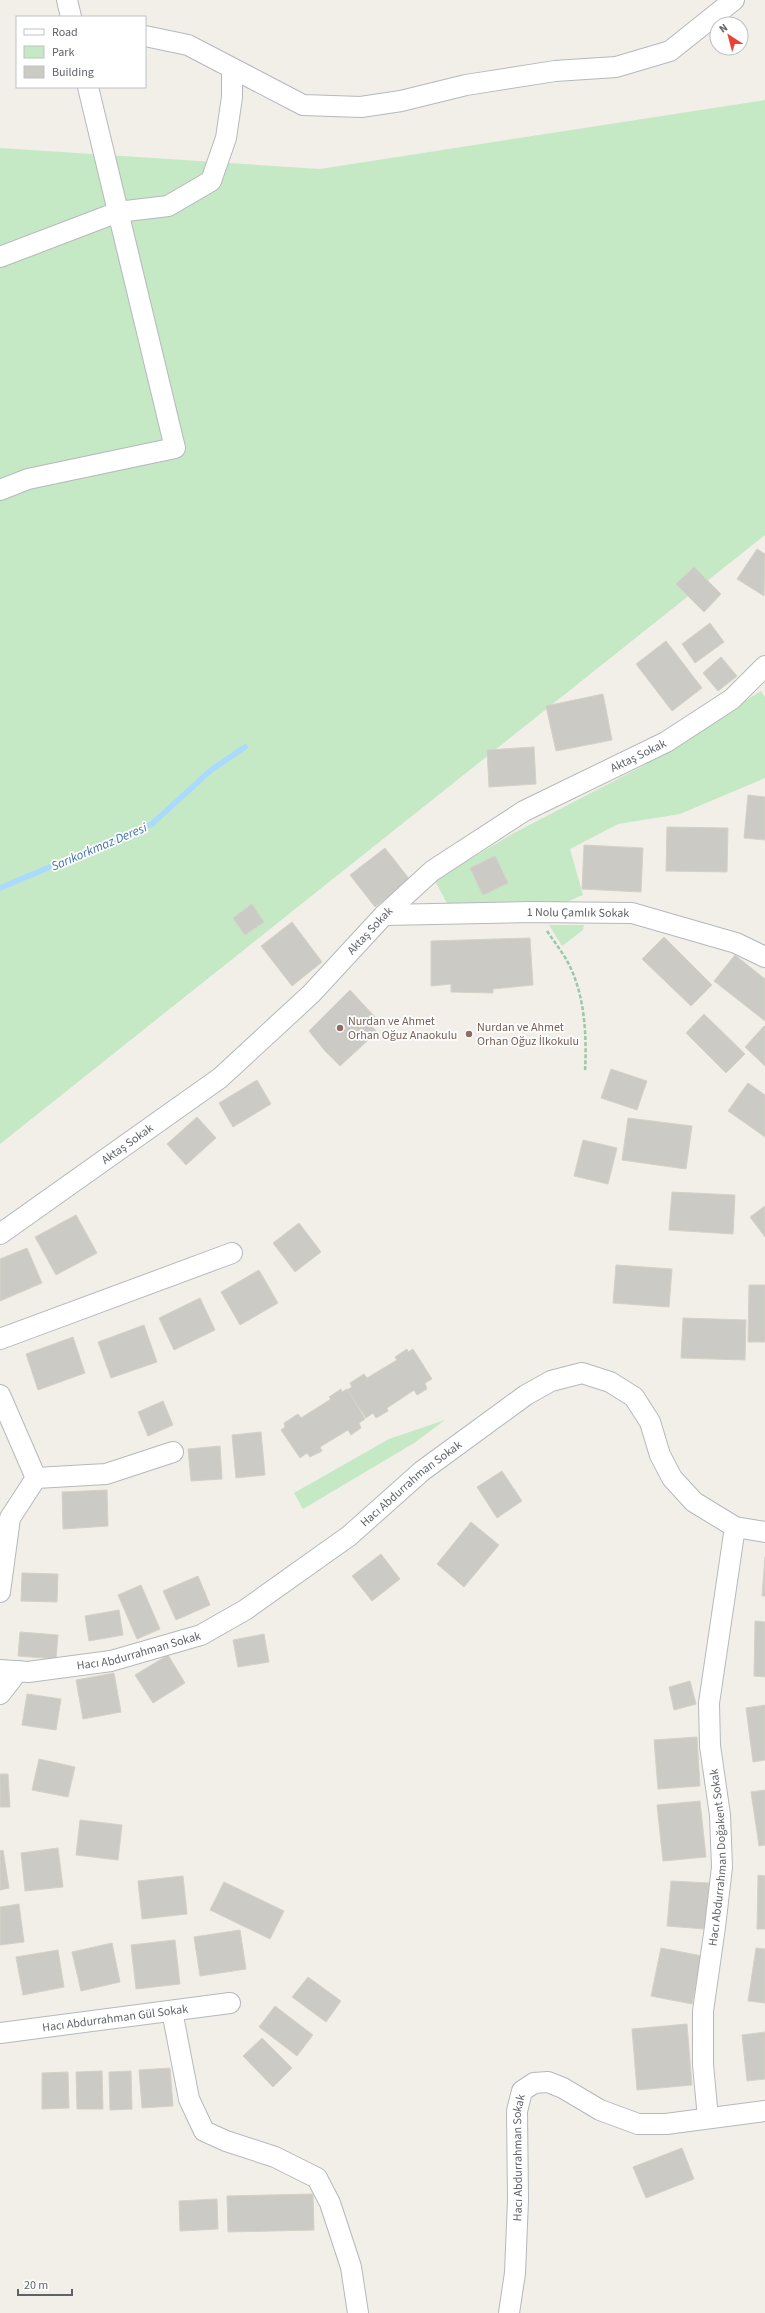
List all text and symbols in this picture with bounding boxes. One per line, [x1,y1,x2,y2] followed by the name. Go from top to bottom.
[16,16,146,88] legend
[709,16,749,56] north arrow
[716,20,731,37] text: N
[52,24,78,41] text: Road
[52,44,74,61] text: Park
[52,64,94,81] text: Building
[607,735,669,776] street label: Aktaş Sokak
[48,818,151,875] water label: Sarıkorkmaz Deresi
[343,903,396,958] street label: Aktaş Sokak
[526,903,629,921] street label: 1 Nolu Çamlık Sokak
[348,1013,457,1044] place label: Nurdan ve Ahmet Orhan Oğuz Anaokulu
[477,1019,579,1050] place label: Nurdan ve Ahmet Orhan Oğuz İlkokulu
[335,1023,345,1033] marker: Nurdan ve Ahmet Orhan Oğuz Anaokulu
[464,1029,474,1039] marker: Nurdan ve Ahmet Orhan Oğuz İlkokulu
[98,1119,157,1168] street label: Aktaş Sokak
[356,1436,465,1531] street label: Hacı Abdurrahman Sokak
[76,1627,203,1674] street label: Hacı Abdurrahman Sokak
[704,1768,731,1947] street label: Hacı Abdurrahman Doğakent Sokak
[41,2000,189,2036] street label: Hacı Abdurrahman Gül Sokak
[509,2092,529,2222] street label: Hacı Abdurrahman Sokak
[18,2271,72,2297] scale bar
[24,2277,48,2294] text: 20 m

